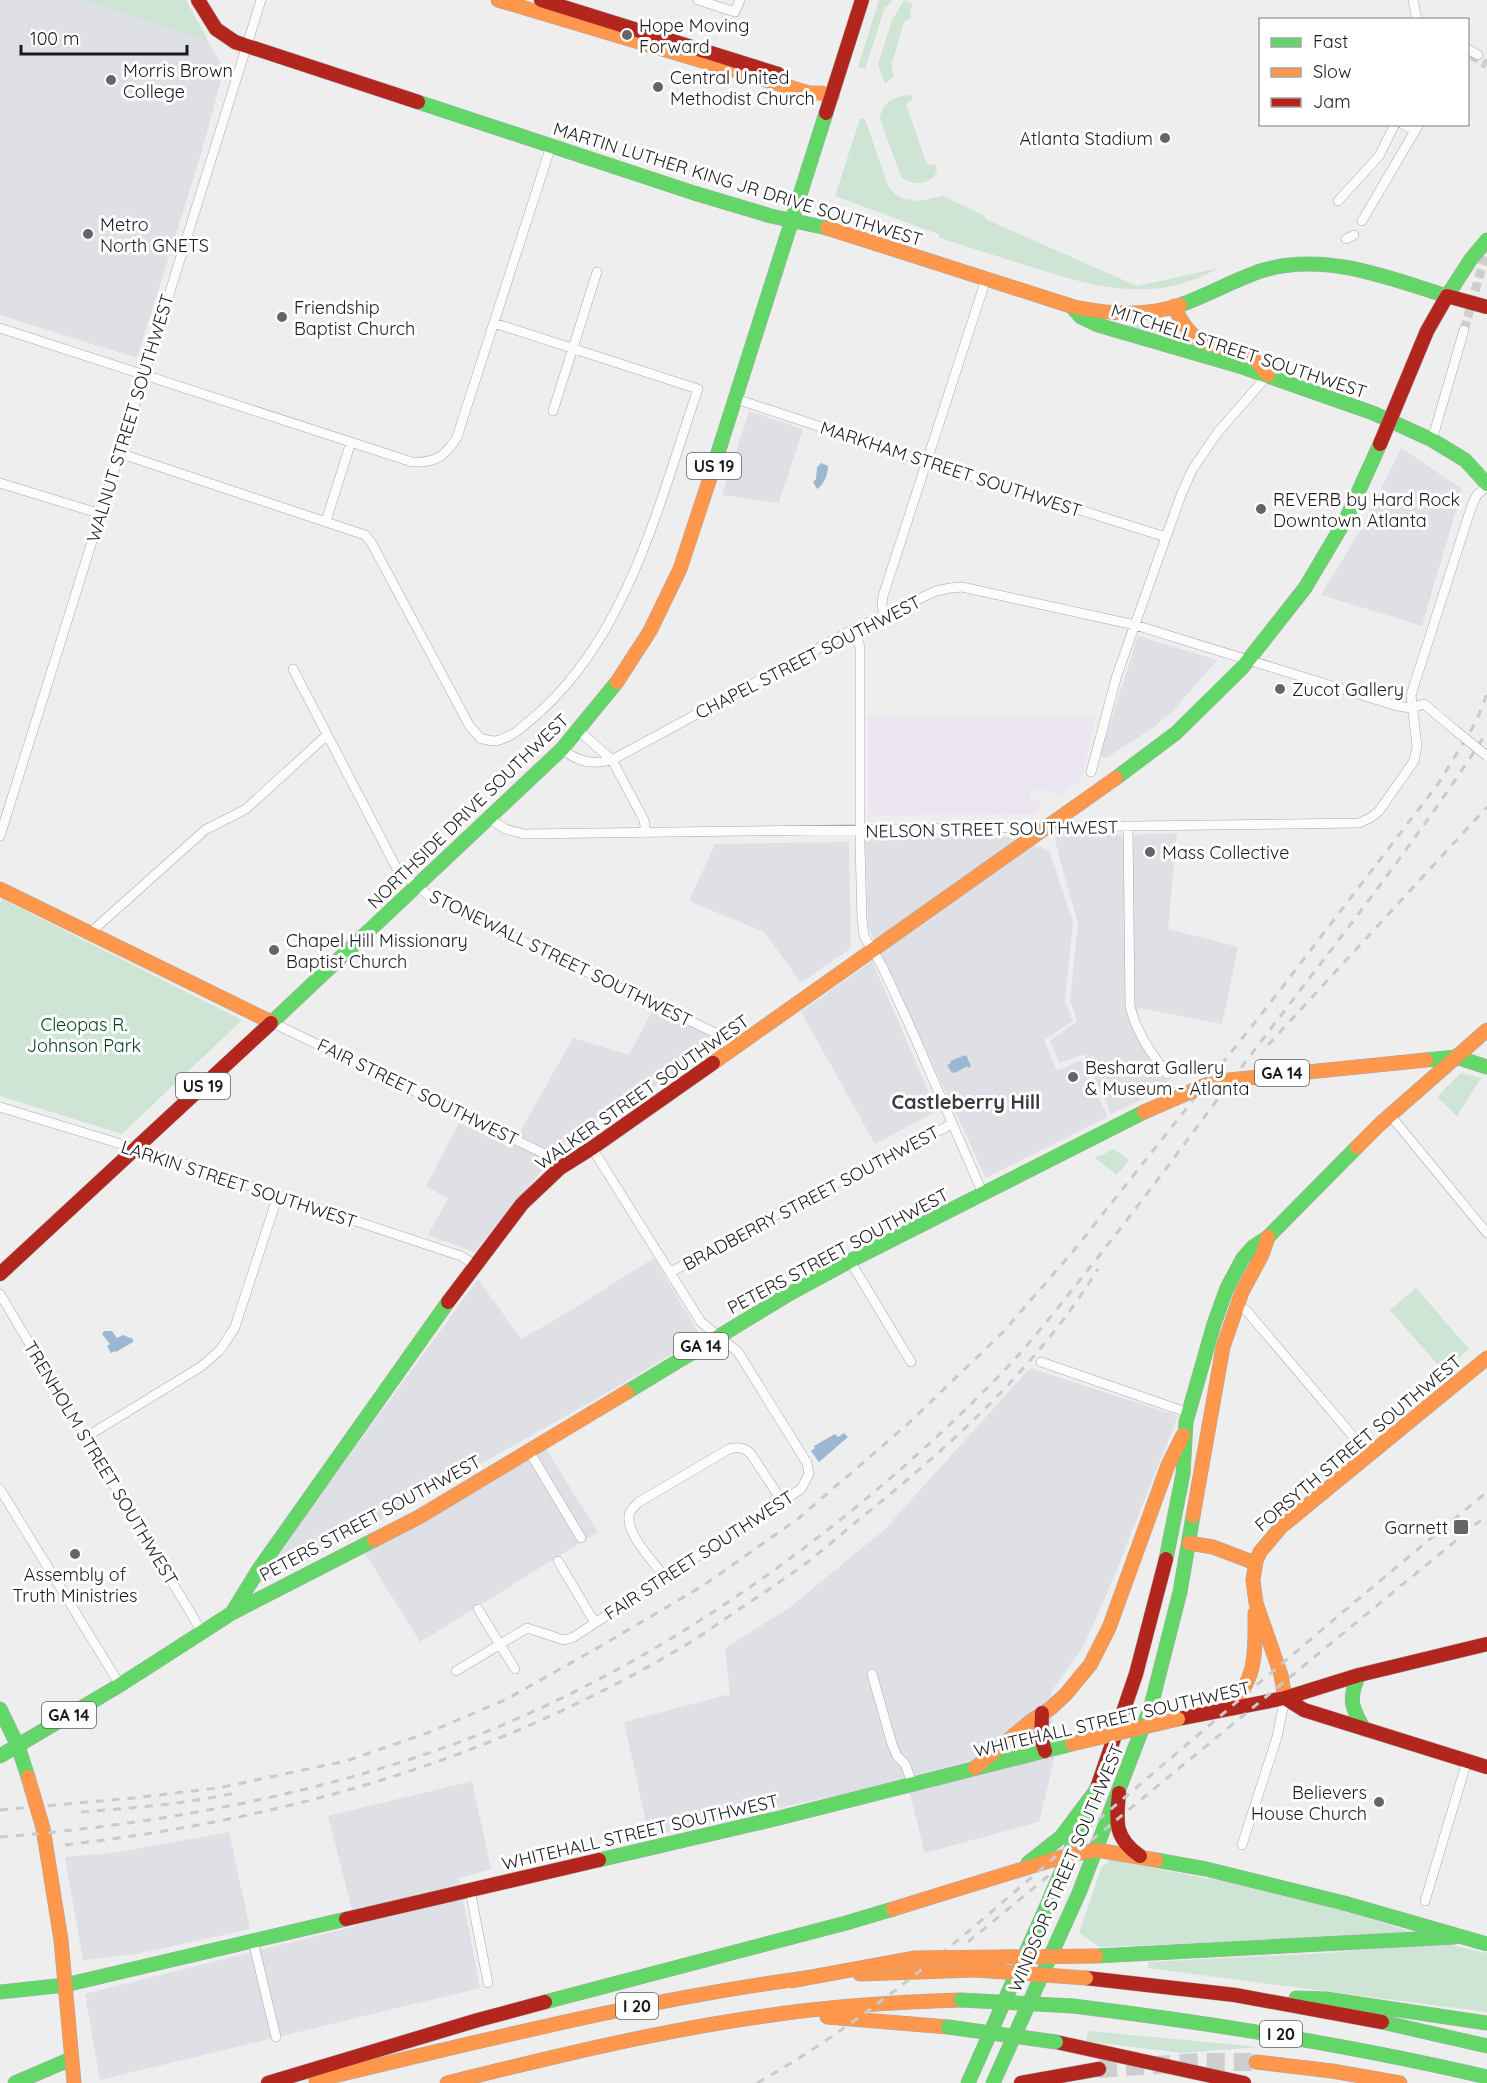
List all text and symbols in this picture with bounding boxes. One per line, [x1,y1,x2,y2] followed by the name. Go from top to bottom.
[639,14,750,58] place label: Hope Moving Forward
[21,18,188,56] scale bar
[1259,18,1469,126] legend
[30,27,79,50] text: 100 m
[620,28,634,42] marker: Hope Moving Forward
[1313,30,1348,53] text: Fast
[123,59,233,103] place label: Morris Brown College
[1313,60,1351,83] text: Slow
[670,66,815,110] place label: Central United Methodist Church
[104,73,118,87] marker: Morris Brown College
[651,80,665,94] marker: Central United Methodist Church
[1313,90,1351,113] text: Jam
[551,117,926,251] street label: MARTIN LUTHER KING JR DRIVE SOUTHWEST
[1019,127,1153,150] place label: Atlanta Stadium
[1158,131,1172,145] marker: Atlanta Stadium
[100,213,209,257] place label: Metro North GNETS
[81,227,95,241] marker: Metro North GNETS
[81,291,179,545] street label: WALNUT STREET SOUTHWEST
[294,296,415,340] place label: Friendship Baptist Church
[1108,299,1370,403] street label: MITCHELL STREET SOUTHWEST
[275,310,289,324] marker: Friendship Baptist Church
[817,416,1085,522] street label: MARKHAM STREET SOUTHWEST
[687,453,741,479] road number: US 19
[1273,488,1460,532] place label: REVERB by Hard Rock Downtown Atlanta
[1254,502,1268,516] marker: REVERB by Hard Rock Downtown Atlanta
[691,590,925,724] street label: CHAPEL STREET SOUTHWEST
[1292,678,1404,701] place label: Zucot Gallery
[1273,682,1287,696] marker: Zucot Gallery
[363,709,574,913] street label: NORTHSIDE DRIVE SOUTHWEST
[865,815,1119,843] street label: NELSON STREET SOUTHWEST
[1162,841,1289,864] place label: Mass Collective
[1143,845,1157,859] marker: Mass Collective
[426,884,696,1032] street label: STONEWALL STREET SOUTHWEST
[286,929,468,973] place label: Chapel Hill Missionary Baptist Church
[267,943,281,957] marker: Chapel Hill Missionary Baptist Church
[531,1009,754,1175] street label: WALKER STREET SOUTHWEST
[27,1013,141,1057] park label: Cleopas R. Johnson Park
[314,1033,523,1151] street label: FAIR STREET SOUTHWEST
[1085,1056,1250,1100] place label: Besharat Gallery & Museum - Atlanta
[1255,1060,1309,1086] road number: GA 14
[1066,1070,1080,1084] marker: Besharat Gallery & Museum - Atlanta
[176,1073,230,1099] road number: US 19
[892,1089,1040,1114] district label: Castleberry Hill
[679,1120,943,1276] street label: BRADBERRY STREET SOUTHWEST
[118,1135,360,1233] street label: LARKIN STREET SOUTHWEST
[723,1183,953,1319] street label: PETERS STREET SOUTHWEST
[674,1333,728,1359] road number: GA 14
[19,1337,183,1589] street label: TRENHOLM STREET SOUTHWEST
[1250,1350,1466,1536] street label: FORSYTH STREET SOUTHWEST
[255,1450,485,1586] street label: PETERS STREET SOUTHWEST
[600,1485,798,1625] street label: FAIR STREET SOUTHWEST
[1385,1516,1448,1539] place label: Garnett
[1452,1518,1470,1536] marker: Garnett
[68,1547,82,1561] marker: Assembly of Truth Ministries
[12,1563,138,1607] place label: Assembly of Truth Ministries
[972,1676,1253,1762] street label: WHITEHALL STREET SOUTHWEST
[42,1702,96,1728] road number: GA 14
[1003,1740,1129,1996] street label: WINDSOR STREET SOUTHWEST
[1251,1781,1367,1825] place label: Believers House Church
[500,1789,781,1875] street label: WHITEHALL STREET SOUTHWEST
[1372,1795,1386,1809] marker: Believers House Church
[616,1993,658,2019] road number: I 20
[1260,2021,1302,2047] road number: I 20

